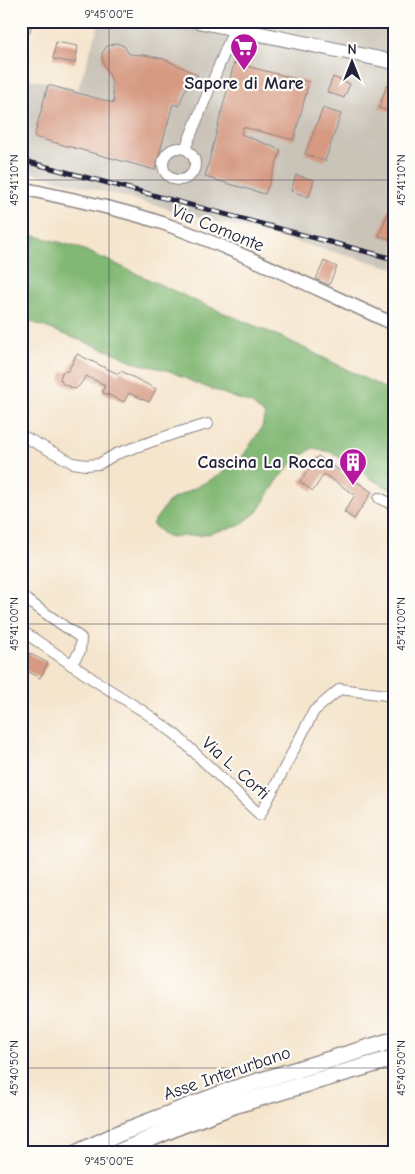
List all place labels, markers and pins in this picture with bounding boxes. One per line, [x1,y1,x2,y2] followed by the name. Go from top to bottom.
[229,32,259,71] supermarket icon: Sapore di Mare
[185,73,304,94] place label: Sapore di Mare
[338,447,368,486] building icon: Cascina La Rocca
[198,452,334,473] place label: Cascina La Rocca

